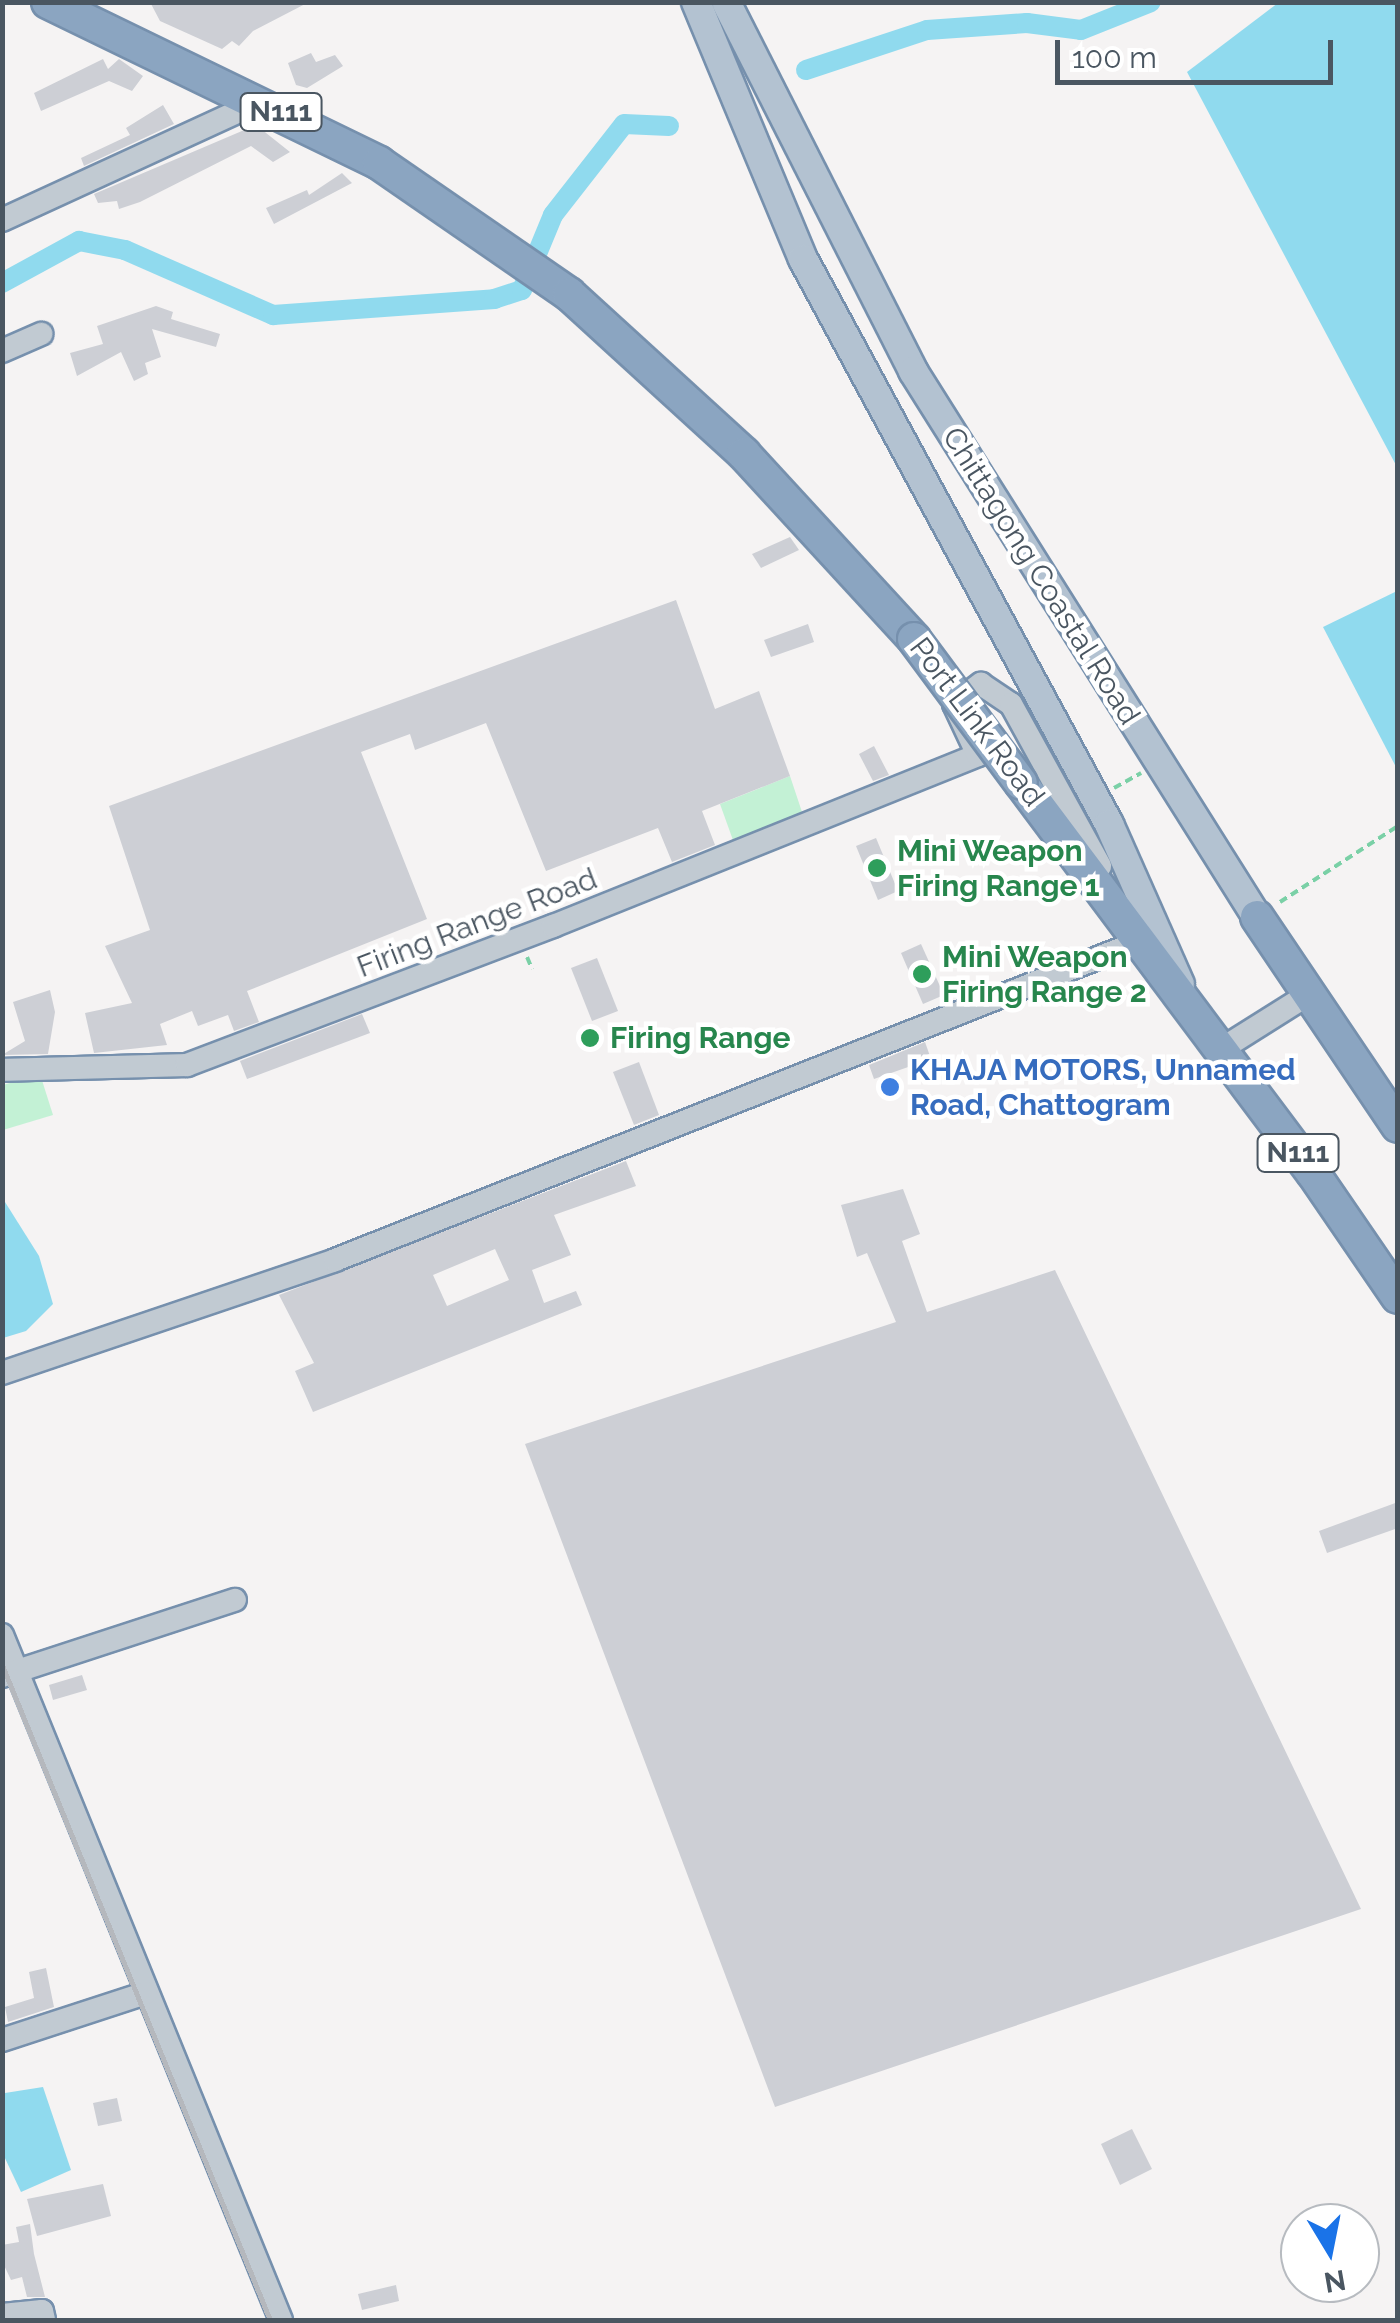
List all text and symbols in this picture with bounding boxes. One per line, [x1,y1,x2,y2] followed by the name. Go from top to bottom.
[1060,20,1338,82] scale bar
[1072,40,1157,75] text: 100 m
[238,89,324,135] road number: N111
[934,420,1148,732] street label: Chittagong Coastal Road
[902,631,1052,813] street label: Port Link Road
[897,833,1099,904] place label: Mini Weapon Firing Range 1
[866,857,888,879] marker: Mini Weapon Firing Range 1
[352,861,602,985] street label: Firing Range Road
[942,939,1147,1010] place label: Mini Weapon Firing Range 2
[911,963,933,985] marker: Mini Weapon Firing Range 2
[610,1020,790,1056] place label: Firing Range
[579,1027,601,1049] marker: Firing Range
[910,1052,1296,1122] place label: KHAJA MOTORS, Unnamed Road, Chattogram
[879,1076,901,1098] marker: KHAJA MOTORS, Unnamed Road, Chattogram
[1256,1130,1340,1176] road number: N111
[1280,2203,1380,2303] north arrow
[1322,2263,1348,2299] text: N

